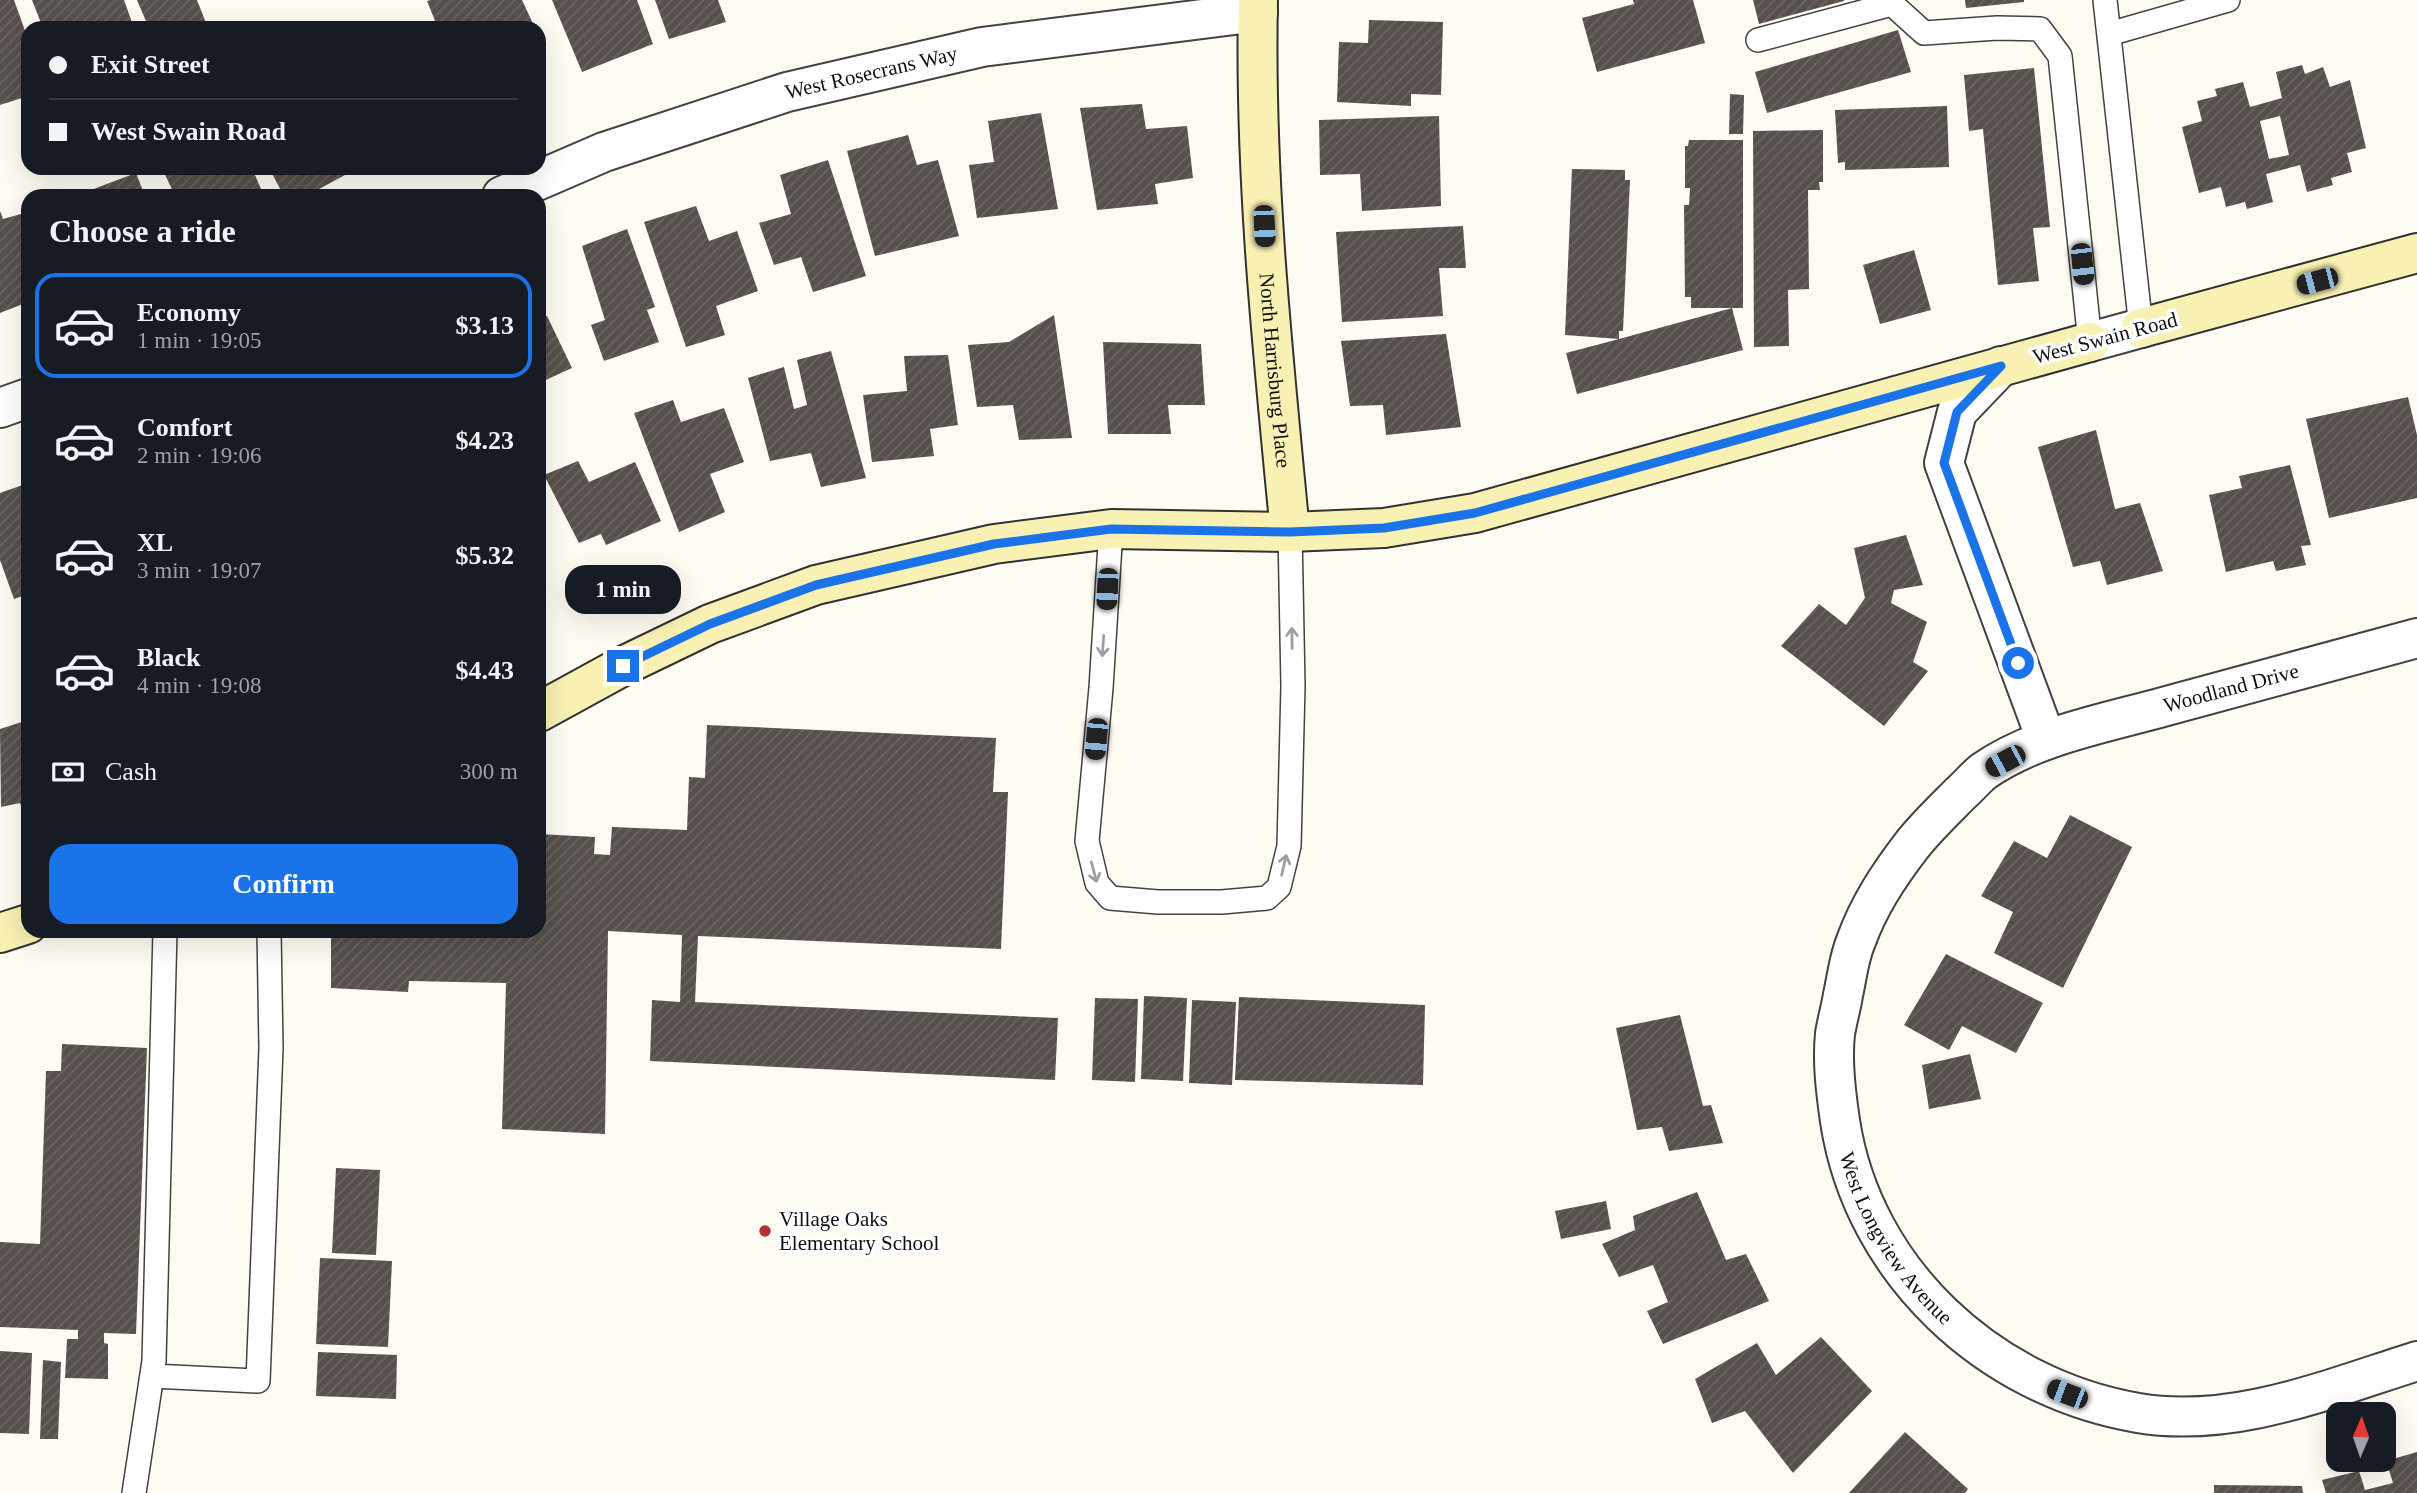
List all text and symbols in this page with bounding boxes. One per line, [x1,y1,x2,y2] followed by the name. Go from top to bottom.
[783,41,960,104] street label: West Rosecrans Way
[91,50,210,79] text: Exit Street
[91,117,286,146] text: West Swain Road
[1253,204,1276,248] car
[49,213,236,249] text: Choose a ride
[2070,242,2095,286] car
[2294,265,2341,297] car
[1255,272,1296,469] street label: North Harrisburg Place
[53,294,116,357] icon: car
[137,298,241,327] text: Economy
[2030,307,2180,369] street label: West Swain Road
[456,311,514,340] text: $3.13
[137,328,262,353] text: 1 min · 19:05
[53,409,116,472] icon: car
[137,413,232,442] text: Comfort
[456,426,514,455] text: $4.23
[137,443,262,468] text: 2 min · 19:06
[53,524,116,587] icon: car
[137,528,173,557] text: XL
[456,541,514,570] text: $5.32
[137,558,262,583] text: 3 min · 19:07
[565,564,681,614] callout: 1 min
[1096,567,1119,611] car
[595,577,651,602] text: 1 min
[1285,626,1299,649] one-way arrow
[1097,635,1110,658] one-way arrow
[53,639,116,702] icon: car
[137,643,201,672] text: Black
[2002,647,2034,679] route start
[607,650,639,682] route end
[456,656,514,685] text: $4.43
[2161,658,2301,718] street label: Woodland Drive
[137,673,262,698] text: 4 min · 19:08
[1084,717,1109,761] car
[1982,742,2029,780] car
[49,753,87,791] icon: cash
[105,757,157,786] text: Cash
[460,759,518,784] text: 300 m
[49,844,518,924] button: Confirm
[1278,854,1291,877] one-way arrow
[1088,860,1101,883] one-way arrow
[1835,1149,1957,1329] street label: West Longview Avenue
[779,1207,940,1255] place label: Village Oaks Elementary School
[757,1223,773,1239] marker: Village Oaks Elementary School
[2044,1377,2091,1411] car
[2326,1402,2396,1472] north arrow
[2326,1402,2396,1472] map controls

